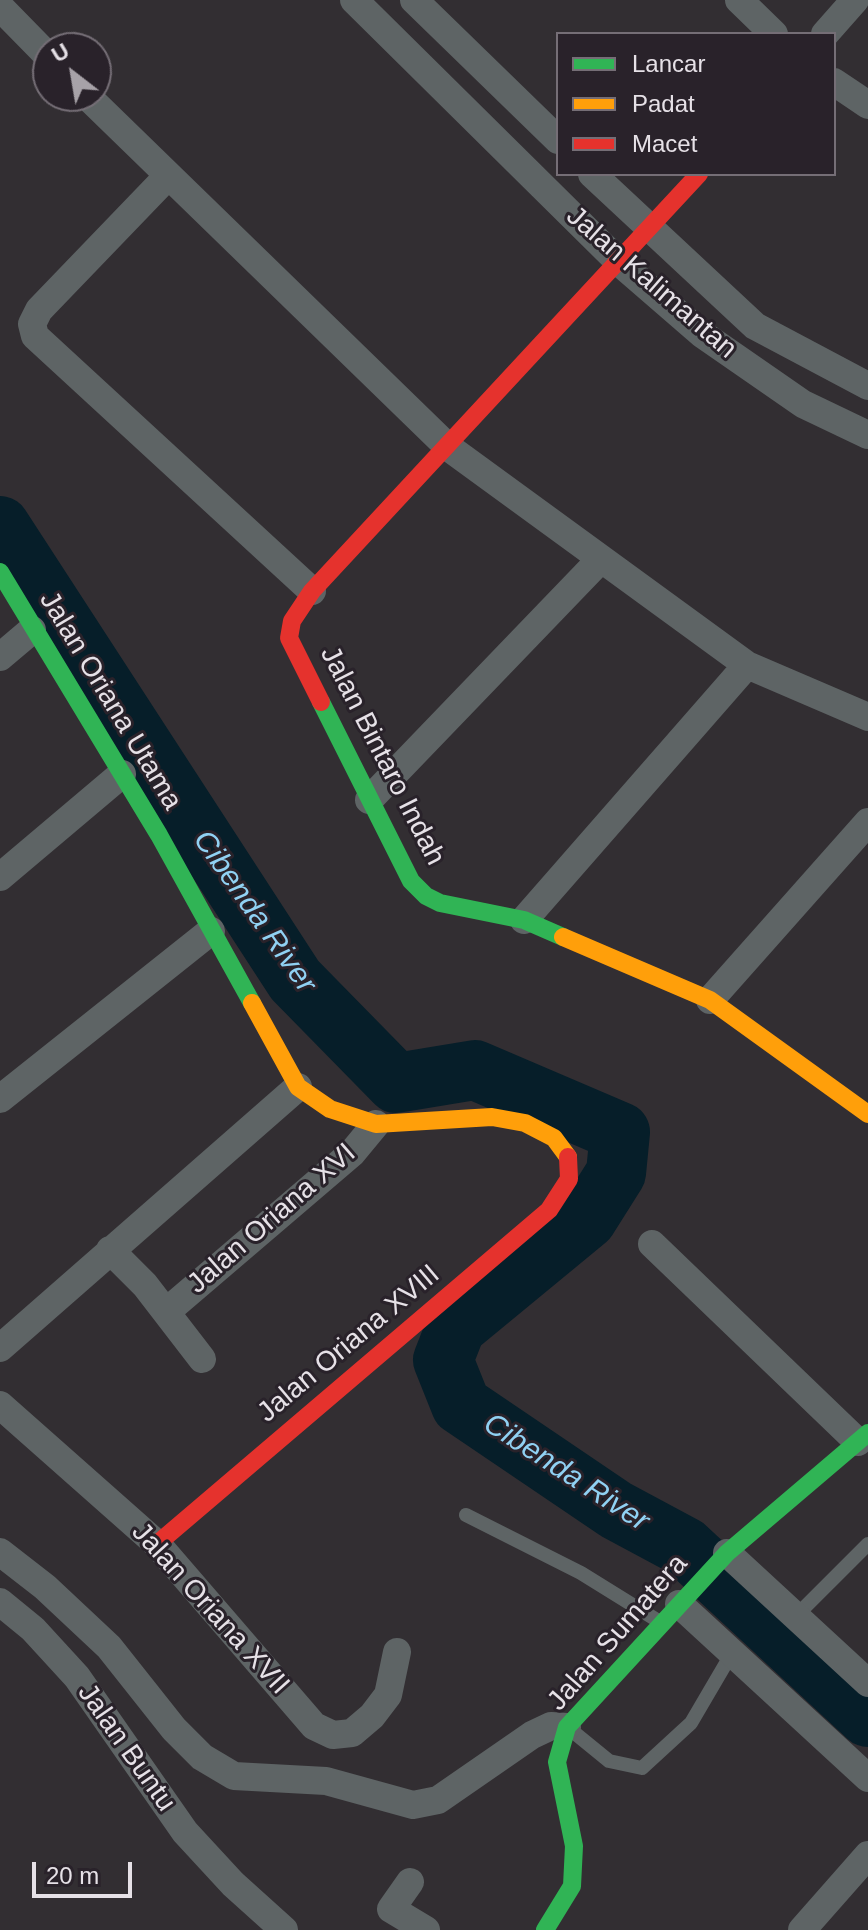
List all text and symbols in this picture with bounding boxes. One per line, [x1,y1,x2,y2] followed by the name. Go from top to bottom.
[32,32,112,112] north arrow
[556,32,836,176] legend
[47,38,74,68] text: U
[632,50,705,77] text: Lancar
[632,90,695,117] text: Padat
[632,130,697,157] text: Macet
[559,200,743,366] street label: Jalan Kalimantan
[31,586,189,816] street label: Jalan Oriana Utama
[312,641,452,871] street label: Jalan Bintaro Indah
[185,824,323,1000] water label: Cibenda River
[181,1137,363,1301] street label: Jalan Oriana XVI
[251,1258,447,1430] street label: Jalan Oriana XVIII
[476,1406,656,1540] water label: Cibenda River
[124,1516,296,1702] street label: Jalan Oriana XVII
[541,1548,695,1718] street label: Jalan Sumatera
[70,1678,182,1818] street label: Jalan Buntu
[36,1846,136,1896] scale bar
[46,1862,99,1889] text: 20 m

